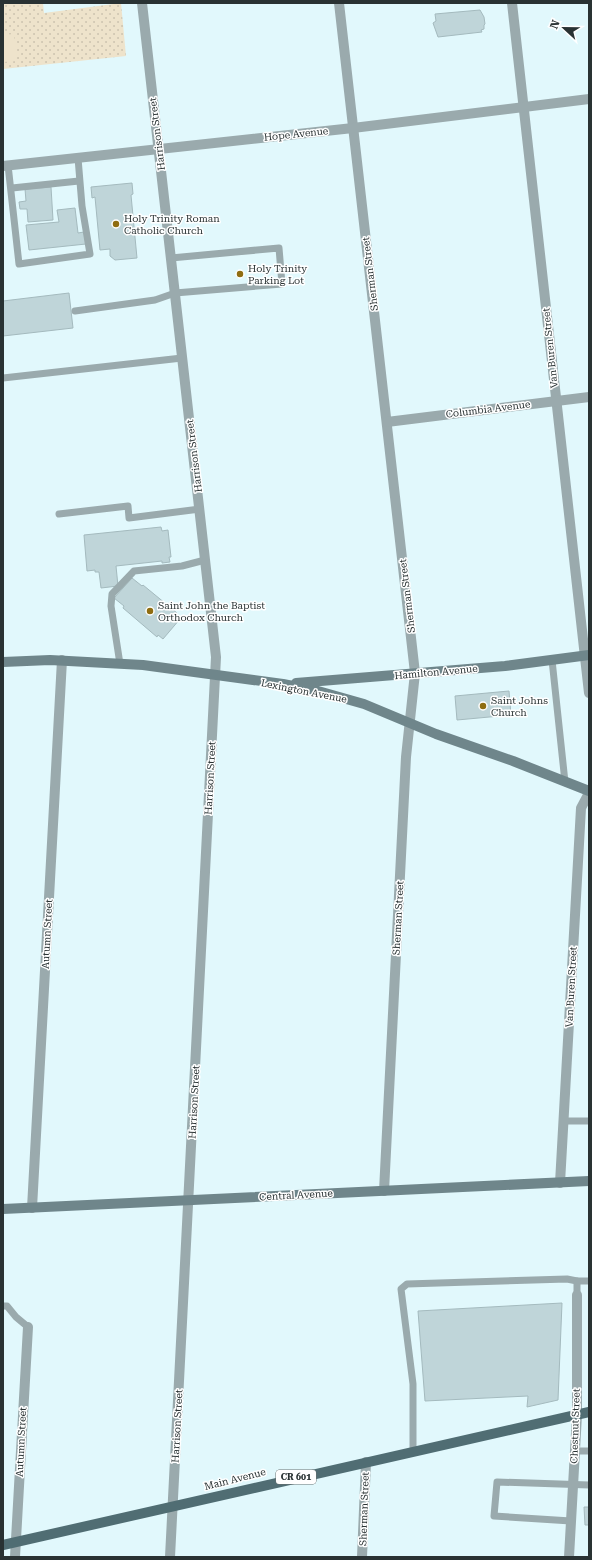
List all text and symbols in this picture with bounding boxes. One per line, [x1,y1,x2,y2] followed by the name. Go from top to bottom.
[544,8,584,48] north arrow
[548,18,563,31] text: N
[147,97,167,171] street label: Harrison Street
[263,125,329,143] street label: Hope Avenue
[124,213,220,236] place label: Holy Trinity Roman Catholic Church
[111,219,121,229] marker: Holy Trinity Roman Catholic Church
[360,236,380,312] street label: Sherman Street
[248,263,307,286] place label: Holy Trinity Parking Lot
[235,269,245,279] marker: Holy Trinity Parking Lot
[540,307,560,389] street label: Van Buren Street
[445,398,531,420] street label: Columbia Avenue
[184,419,204,493] street label: Harrison Street
[397,558,417,634] street label: Sherman Street
[158,600,265,623] place label: Saint John the Baptist Orthodox Church
[145,606,155,616] marker: Saint John the Baptist Orthodox Church
[394,663,479,681] street label: Hamilton Avenue
[260,677,348,705] street label: Lexington Avenue
[491,695,548,718] place label: Saint Johns Church
[478,701,488,711] marker: Saint Johns Church
[203,741,217,815] street label: Harrison Street
[391,880,405,955] street label: Sherman Street
[40,899,54,969] street label: Autumn Street
[563,946,579,1028] street label: Van Buren Street
[187,1065,201,1139] street label: Harrison Street
[259,1188,334,1202] street label: Central Avenue
[568,1388,582,1464] street label: Chestnut Street
[170,1389,184,1463] street label: Harrison Street
[14,1407,28,1477] street label: Autumn Street
[203,1466,267,1492] street label: Main Avenue
[276,1470,316,1484] road number: CR 601
[357,1471,371,1546] street label: Sherman Street

